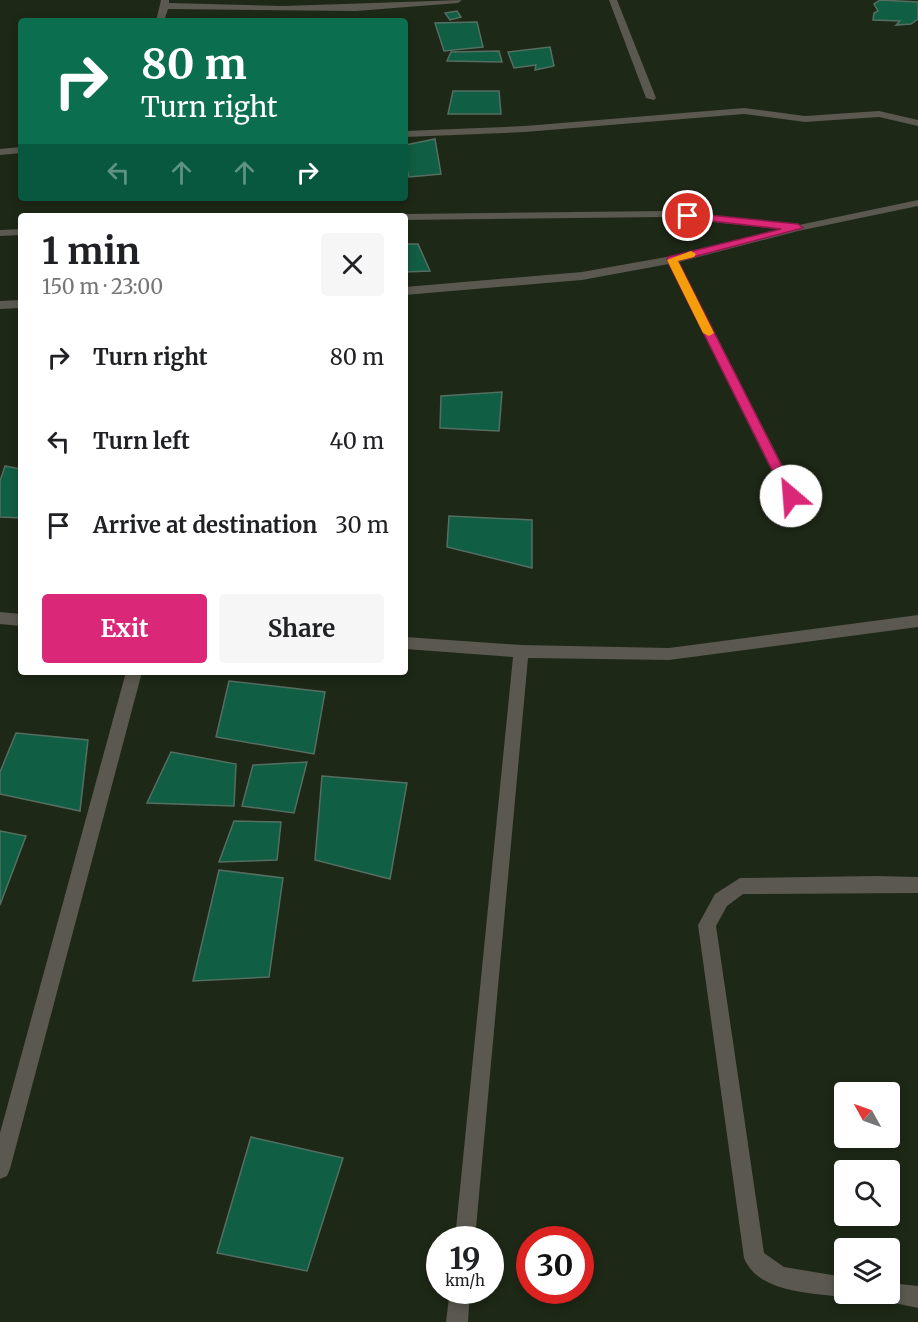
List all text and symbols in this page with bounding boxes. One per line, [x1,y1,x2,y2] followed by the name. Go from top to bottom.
[141,38,247,90] text: 80 m
[42,42,120,120] icon: right
[141,90,278,124] text: Turn right
[102,156,135,189] icon: left
[165,156,198,189] icon: ahead
[228,156,261,189] icon: ahead
[291,156,324,189] icon: right
[662,190,713,241] pin
[671,199,704,232] icon: arrive
[42,229,140,274] text: 1 min
[321,233,384,296] button: close
[42,274,163,299] text: 150 m · 23:00
[42,341,75,374] icon: right
[93,343,207,371] text: Turn right
[330,343,384,371] text: 80 m
[42,425,75,458] icon: left
[93,427,190,455] text: Turn left
[329,427,384,455] text: 40 m
[759,464,823,528] position arrow
[42,509,75,542] icon: arrive
[93,511,317,539] text: Arrive at destination
[335,511,389,539] text: 30 m
[42,594,207,663] button: Exit
[219,594,384,663] button: Share
[834,1082,900,1148] north arrow
[834,1082,900,1304] map controls
[834,1160,900,1226] button: search
[516,1226,594,1304] speed limit sign: 30
[834,1238,900,1304] button: layers
[449,1239,481,1277] text: 19
[445,1271,485,1290] text: km/h

